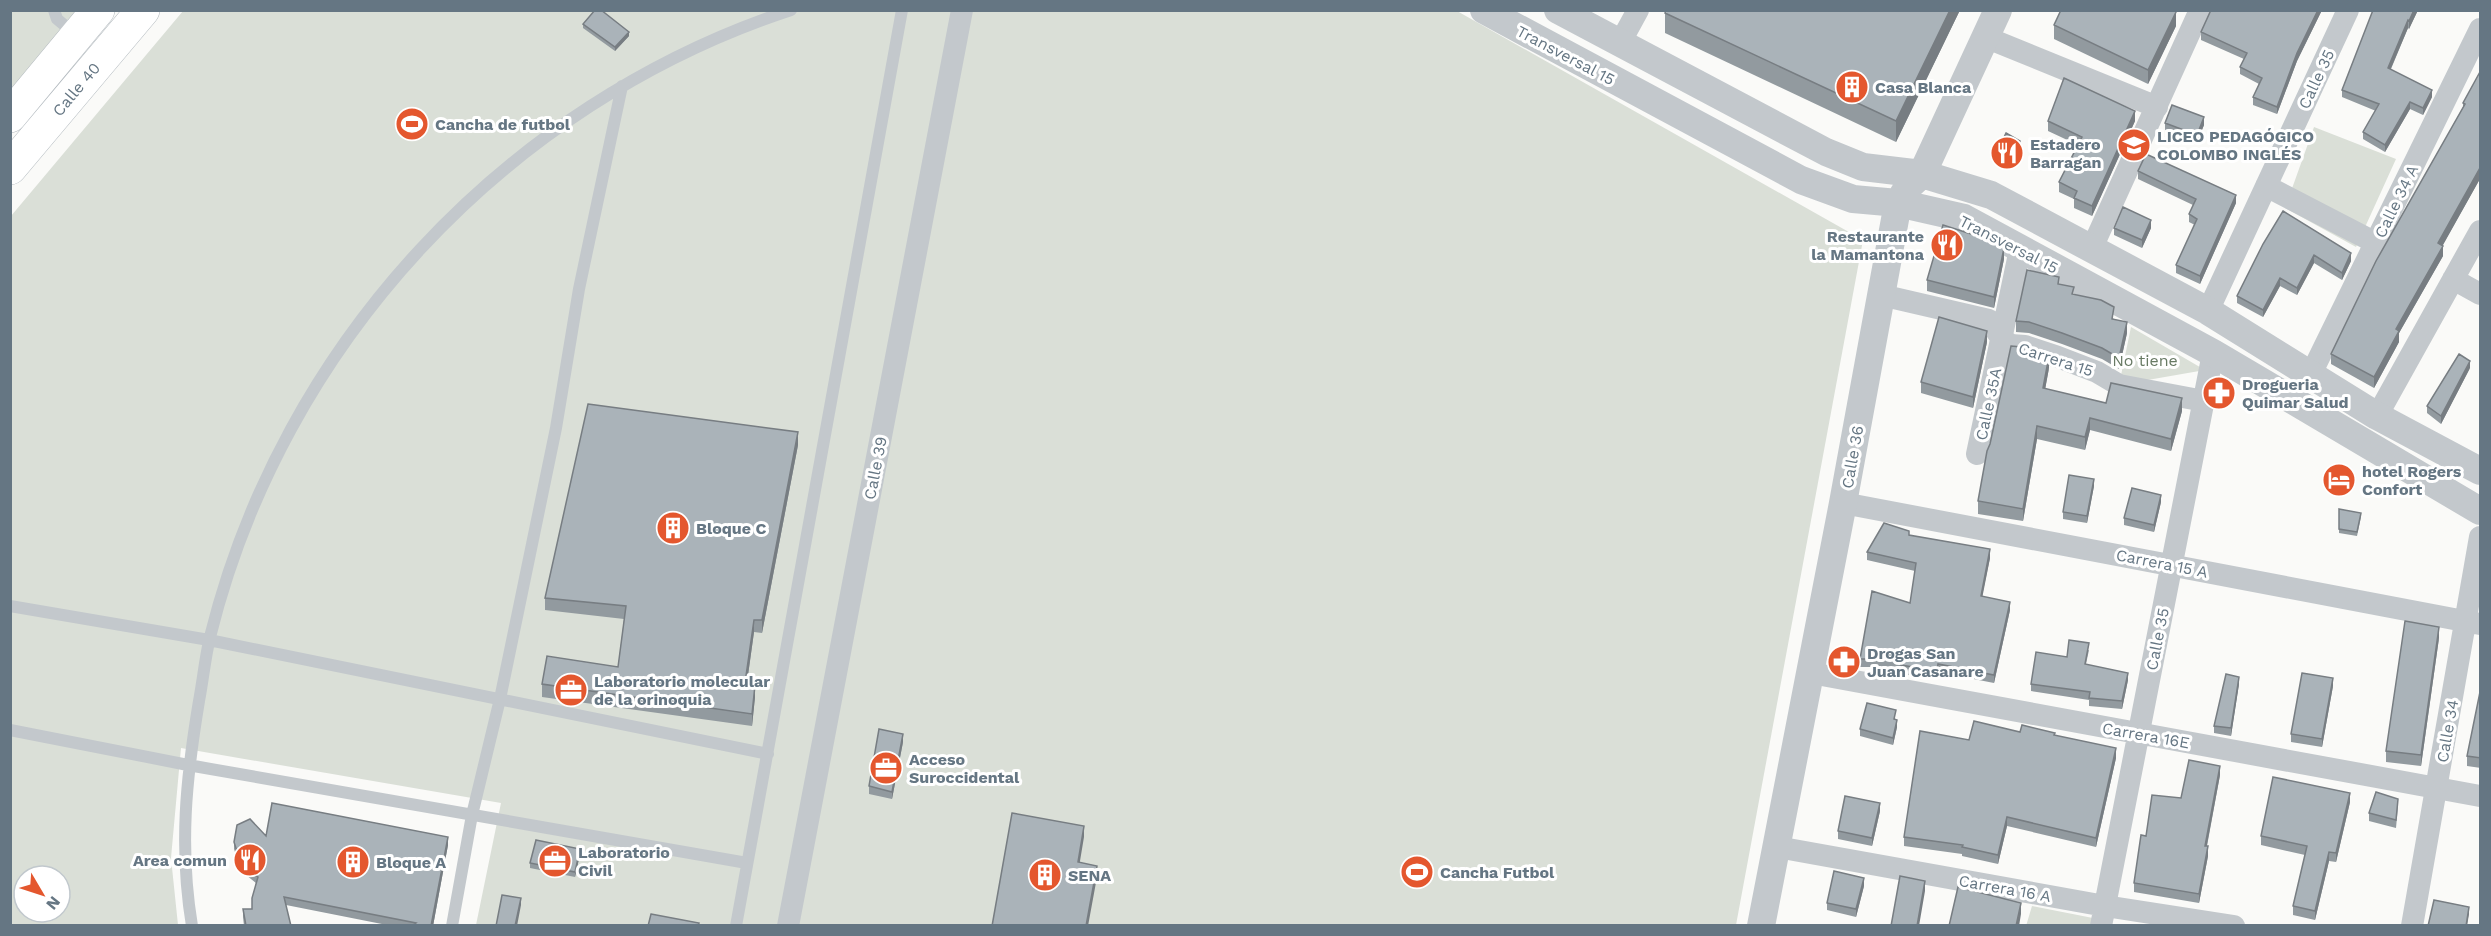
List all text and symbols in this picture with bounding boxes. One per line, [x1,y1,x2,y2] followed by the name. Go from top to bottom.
[1513,22,1618,89] street label: Transversal 15
[2294,47,2338,112] street label: Calle 35
[48,59,104,120] street label: Calle 40
[1834,69,1870,105] building icon: Casa Blanca
[1875,78,1972,97] place label: Casa Blanca
[394,106,430,142] sports icon: Cancha de futbol
[435,115,571,134] place label: Cancha de futbol
[2116,127,2152,163] school or university icon: LICEO PEDAGÓGICO COLOMBO INGLÉS
[2157,127,2314,164] place label: LICEO PEDAGÓGICO COLOMBO INGLÉS
[1989,135,2025,171] restaurant icon: Estadero Barragan
[2030,135,2101,172] place label: Estadero Barragan
[2371,161,2422,241] street label: Calle 34 A
[1956,211,2061,277] street label: Transversal 15
[1811,227,1925,264] place label: Restaurante la Mamantona
[1929,227,1965,263] restaurant icon: Restaurante la Mamantona
[2016,338,2096,381] street label: Carrera 15
[2112,351,2178,370] park label: No tiene
[1972,366,2006,442] street label: Calle 35A
[2201,375,2237,411] pharmacy icon: Drogueria Quimar Salud
[2242,375,2349,412] place label: Drogueria Quimar Salud
[1838,424,1867,490] street label: Calle 36
[860,435,891,501] street label: Calle 39
[2321,462,2357,498] hotel icon: hotel Rogers Confort
[2362,462,2462,499] place label: hotel Rogers Confort
[655,510,691,546] building icon: Bloque C
[696,519,767,538] place label: Bloque C
[2114,545,2210,582] street label: Carrera 15 A
[2142,606,2173,672] street label: Calle 35
[1826,644,1862,680] pharmacy icon: Drogas San Juan Casanare
[1867,644,1984,681] place label: Drogas San Juan Casanare
[553,672,589,708] office icon: Laboratorio molecular de la orinoquia
[594,672,770,709] place label: Laboratorio molecular de la orinoquia
[2433,698,2462,764] street label: Calle 34
[2101,718,2191,753] street label: Carrera 16E
[868,750,904,786] office icon: Acceso Suroccidental
[909,750,1020,787] place label: Acceso Suroccidental
[232,842,268,878] restaurant icon: Area comun
[537,843,573,879] office icon: Laboratorio Civil
[578,843,670,880] place label: Laboratorio Civil
[335,844,371,880] building icon: Bloque A
[133,851,227,870] place label: Area comun
[376,853,446,872] place label: Bloque A
[1399,854,1435,890] sports icon: Cancha Futbol
[1027,857,1063,893] building icon: SENA
[1440,863,1555,882] place label: Cancha Futbol
[12,864,72,924] north arrow
[1068,866,1111,885] place label: SENA
[1957,871,2053,906] street label: Carrera 16 A
[42,893,64,914] text: N

